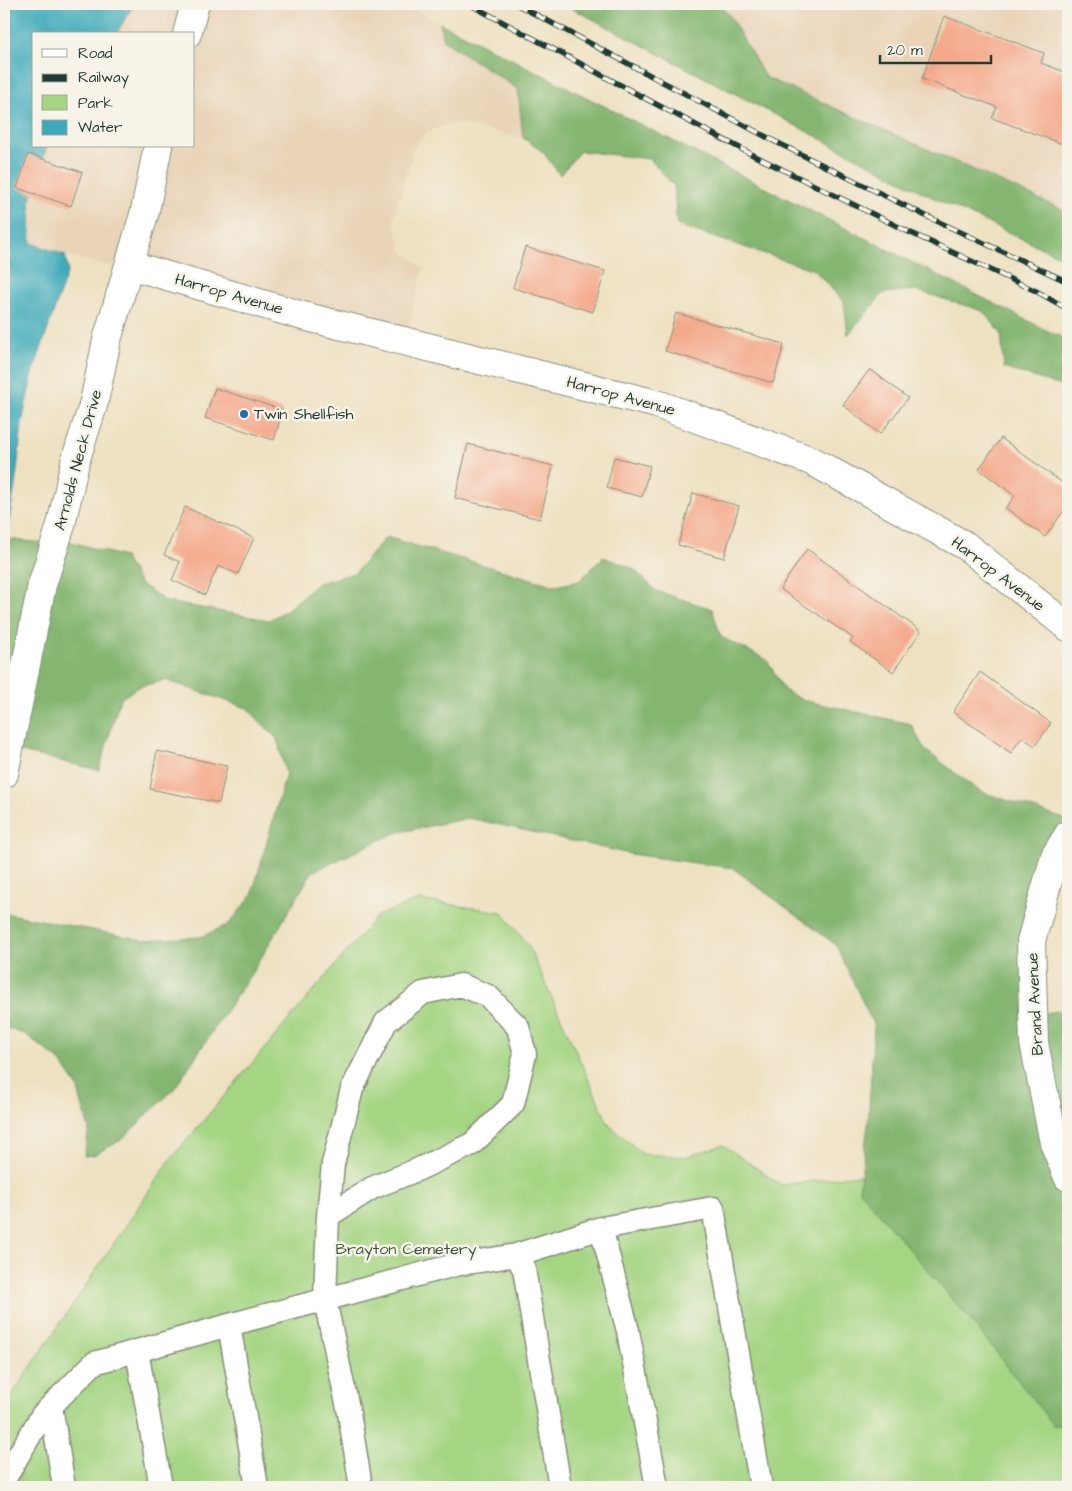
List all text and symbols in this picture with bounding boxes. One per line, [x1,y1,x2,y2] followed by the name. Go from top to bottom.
[32,32,195,148] legend
[880,32,991,64] scale bar
[887,40,923,61] text: 20 m
[78,43,113,64] text: Road
[78,67,129,89] text: Railway
[78,93,113,114] text: Park
[78,117,122,138] text: Water
[172,268,286,320] street label: Harrop Avenue
[564,371,678,421] street label: Harrop Avenue
[49,387,107,533] street label: Arnolds Neck Drive
[254,403,354,425] place label: Twin Shellfish
[238,408,250,420] marker: Twin Shellfish
[947,532,1050,617] street label: Harrop Avenue
[1021,952,1049,1056] street label: Brand Avenue
[336,1238,477,1261] park label: Brayton Cemetery

